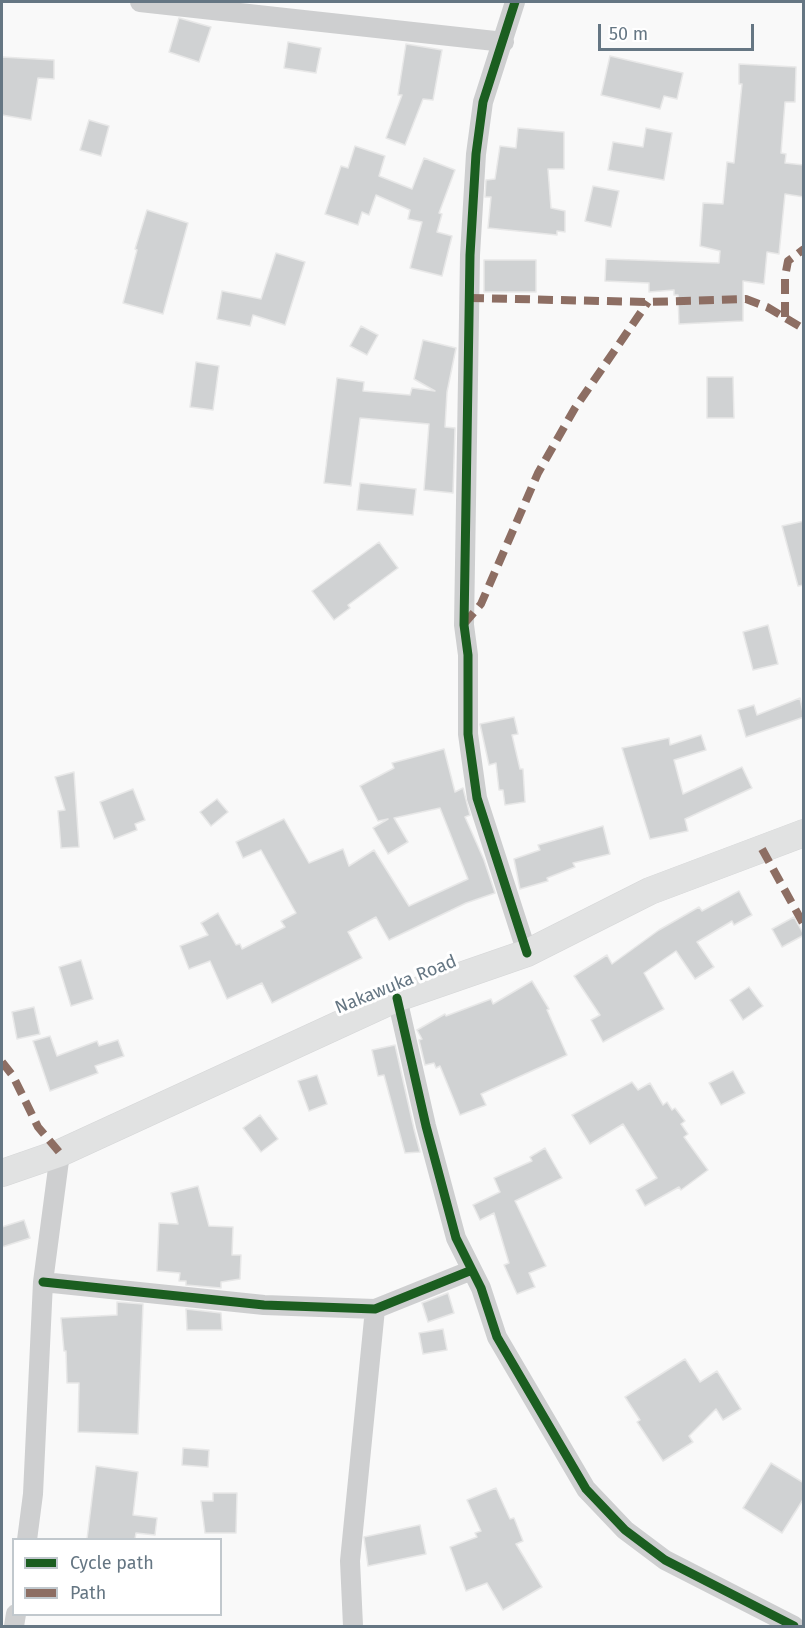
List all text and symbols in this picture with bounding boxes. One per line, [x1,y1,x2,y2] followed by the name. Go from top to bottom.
[601,12,757,50] scale bar
[609,23,648,45] text: 50 m
[332,951,460,1019] street label: Nakawuka Road
[12,1538,222,1616] legend
[70,1552,154,1574] text: Cycle path
[70,1582,106,1604] text: Path

